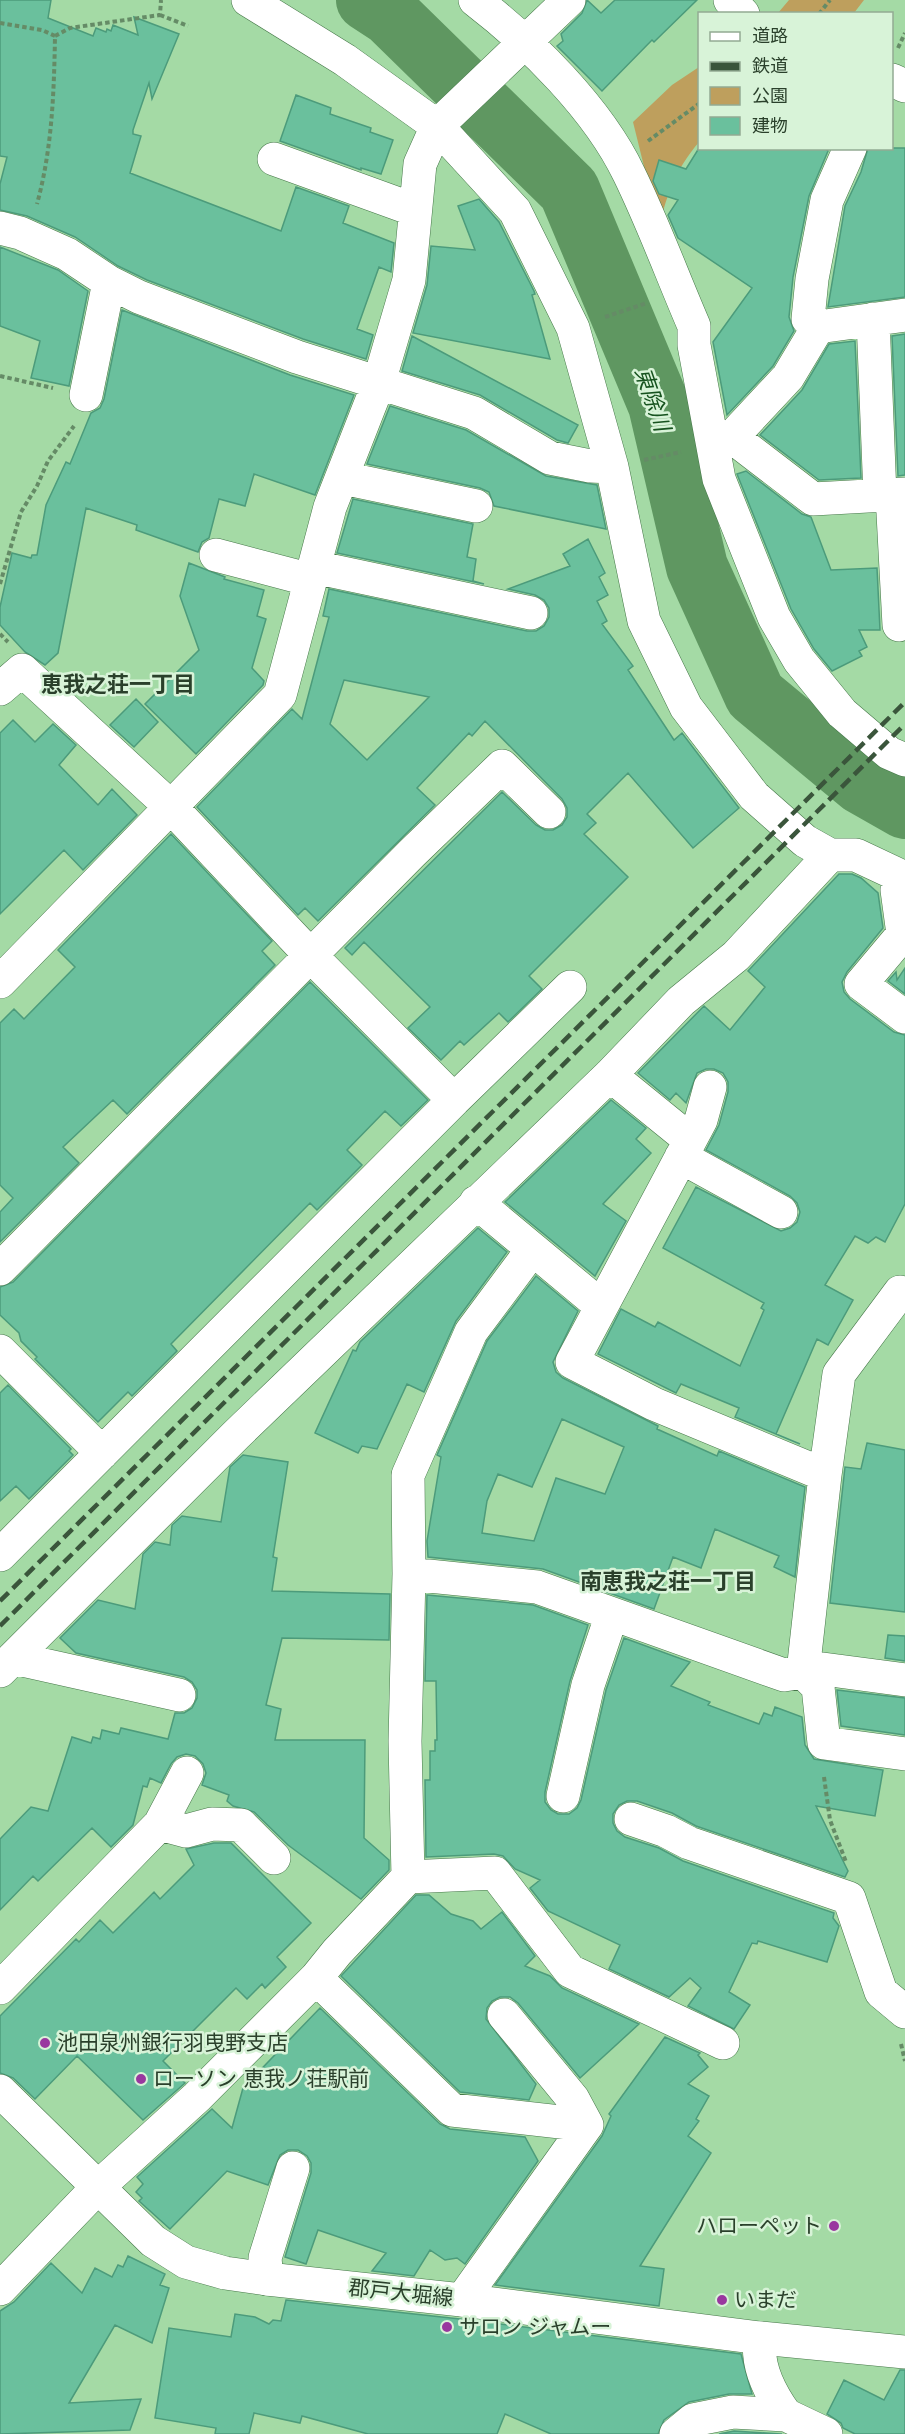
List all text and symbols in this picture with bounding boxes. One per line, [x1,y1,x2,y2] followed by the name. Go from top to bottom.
[698,12,893,150] legend
[752,23,788,49] text: 道路
[752,53,788,79] text: 鉄道
[752,83,788,109] text: 公園
[752,113,788,139] text: 建物
[627,363,680,437] water label: 東除川
[41,668,195,700] district label: 恵我之荘一丁目
[580,1565,756,1597] district label: 南恵我之荘一丁目
[57,2028,288,2058] place label: 池田泉州銀行羽曳野支店
[38,2036,52,2050] marker: 池田泉州銀行羽曳野支店
[153,2064,369,2094] place label: ローソン 恵我ノ荘駅前
[134,2072,148,2086] marker: ローソン 恵我ノ荘駅前
[696,2211,822,2241] place label: ハローペット
[827,2219,841,2233] marker: ハローペット
[347,2273,455,2313] street label: 郡戸大堀線
[734,2285,797,2315] place label: いまだ
[715,2293,729,2307] marker: いまだ
[459,2312,611,2342] place label: サロン ジャムー
[440,2320,454,2334] marker: サロン ジャムー

